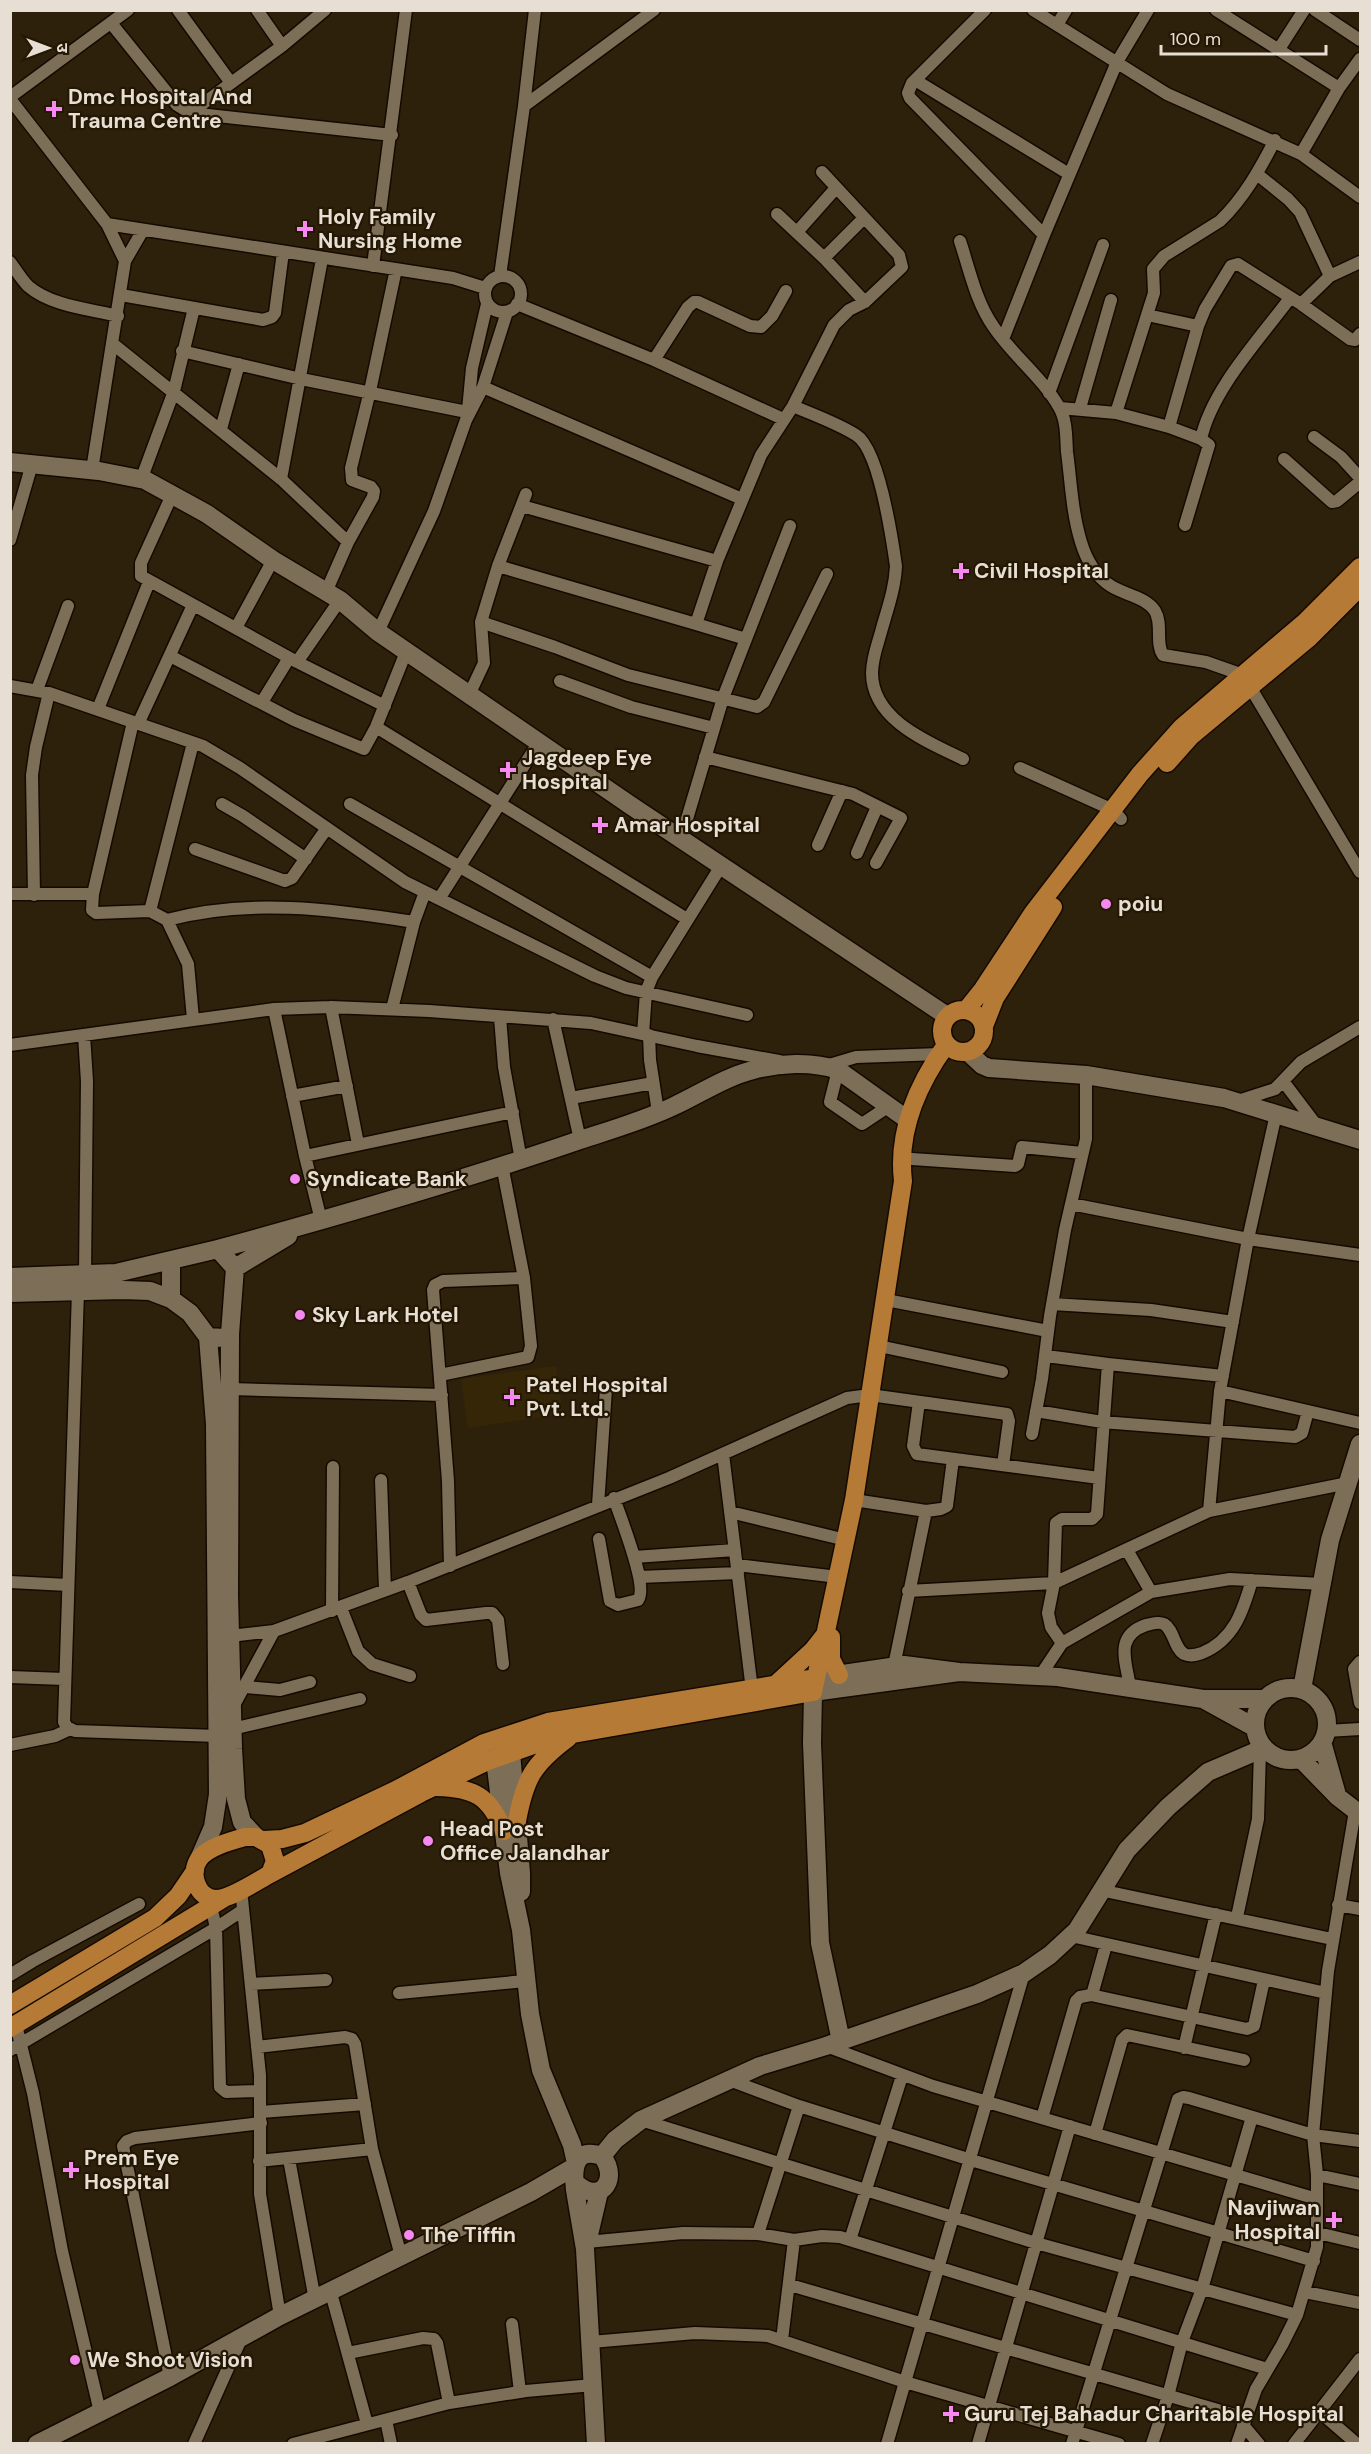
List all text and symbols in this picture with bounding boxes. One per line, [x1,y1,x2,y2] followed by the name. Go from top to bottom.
[18,18,78,78] north arrow
[1161,18,1326,56] scale bar
[1170,27,1221,51] text: 100 m
[52,43,73,53] text: उ
[68,83,252,135] place label: Dmc Hospital And Trauma Centre
[45,100,63,118] marker: Dmc Hospital And Trauma Centre
[318,203,462,255] place label: Holy Family Nursing Home
[296,220,314,238] marker: Holy Family Nursing Home
[974,557,1109,585] place label: Civil Hospital
[952,562,970,580] marker: Civil Hospital
[522,744,652,796] place label: Jagdeep Eye Hospital
[499,761,517,779] marker: Jagdeep Eye Hospital
[614,811,760,839] place label: Amar Hospital
[591,816,609,834] marker: Amar Hospital
[1118,890,1163,918] place label: poiu
[1099,897,1113,911] marker: poiu
[307,1165,467,1193] place label: Syndicate Bank
[288,1172,302,1186] marker: Syndicate Bank
[312,1301,459,1329] place label: Sky Lark Hotel
[293,1308,307,1322] marker: Sky Lark Hotel
[526,1371,668,1423] place label: Patel Hospital Pvt. Ltd.
[503,1388,521,1406] marker: Patel Hospital Pvt. Ltd.
[440,1815,610,1867] place label: Head Post Office Jalandhar
[421,1834,435,1848] marker: Head Post Office Jalandhar
[84,2144,179,2196] place label: Prem Eye Hospital
[62,2161,80,2179] marker: Prem Eye Hospital
[1227,2194,1320,2246] place label: Navjiwan Hospital
[1325,2211,1343,2229] marker: Navjiwan Hospital
[421,2221,516,2249] place label: The Tiffin
[402,2228,416,2242] marker: The Tiffin
[87,2346,253,2374] place label: We Shoot Vision
[68,2353,82,2367] marker: We Shoot Vision
[964,2400,1344,2428] place label: Guru Tej Bahadur Charitable Hospital
[942,2405,960,2423] marker: Guru Tej Bahadur Charitable Hospital

